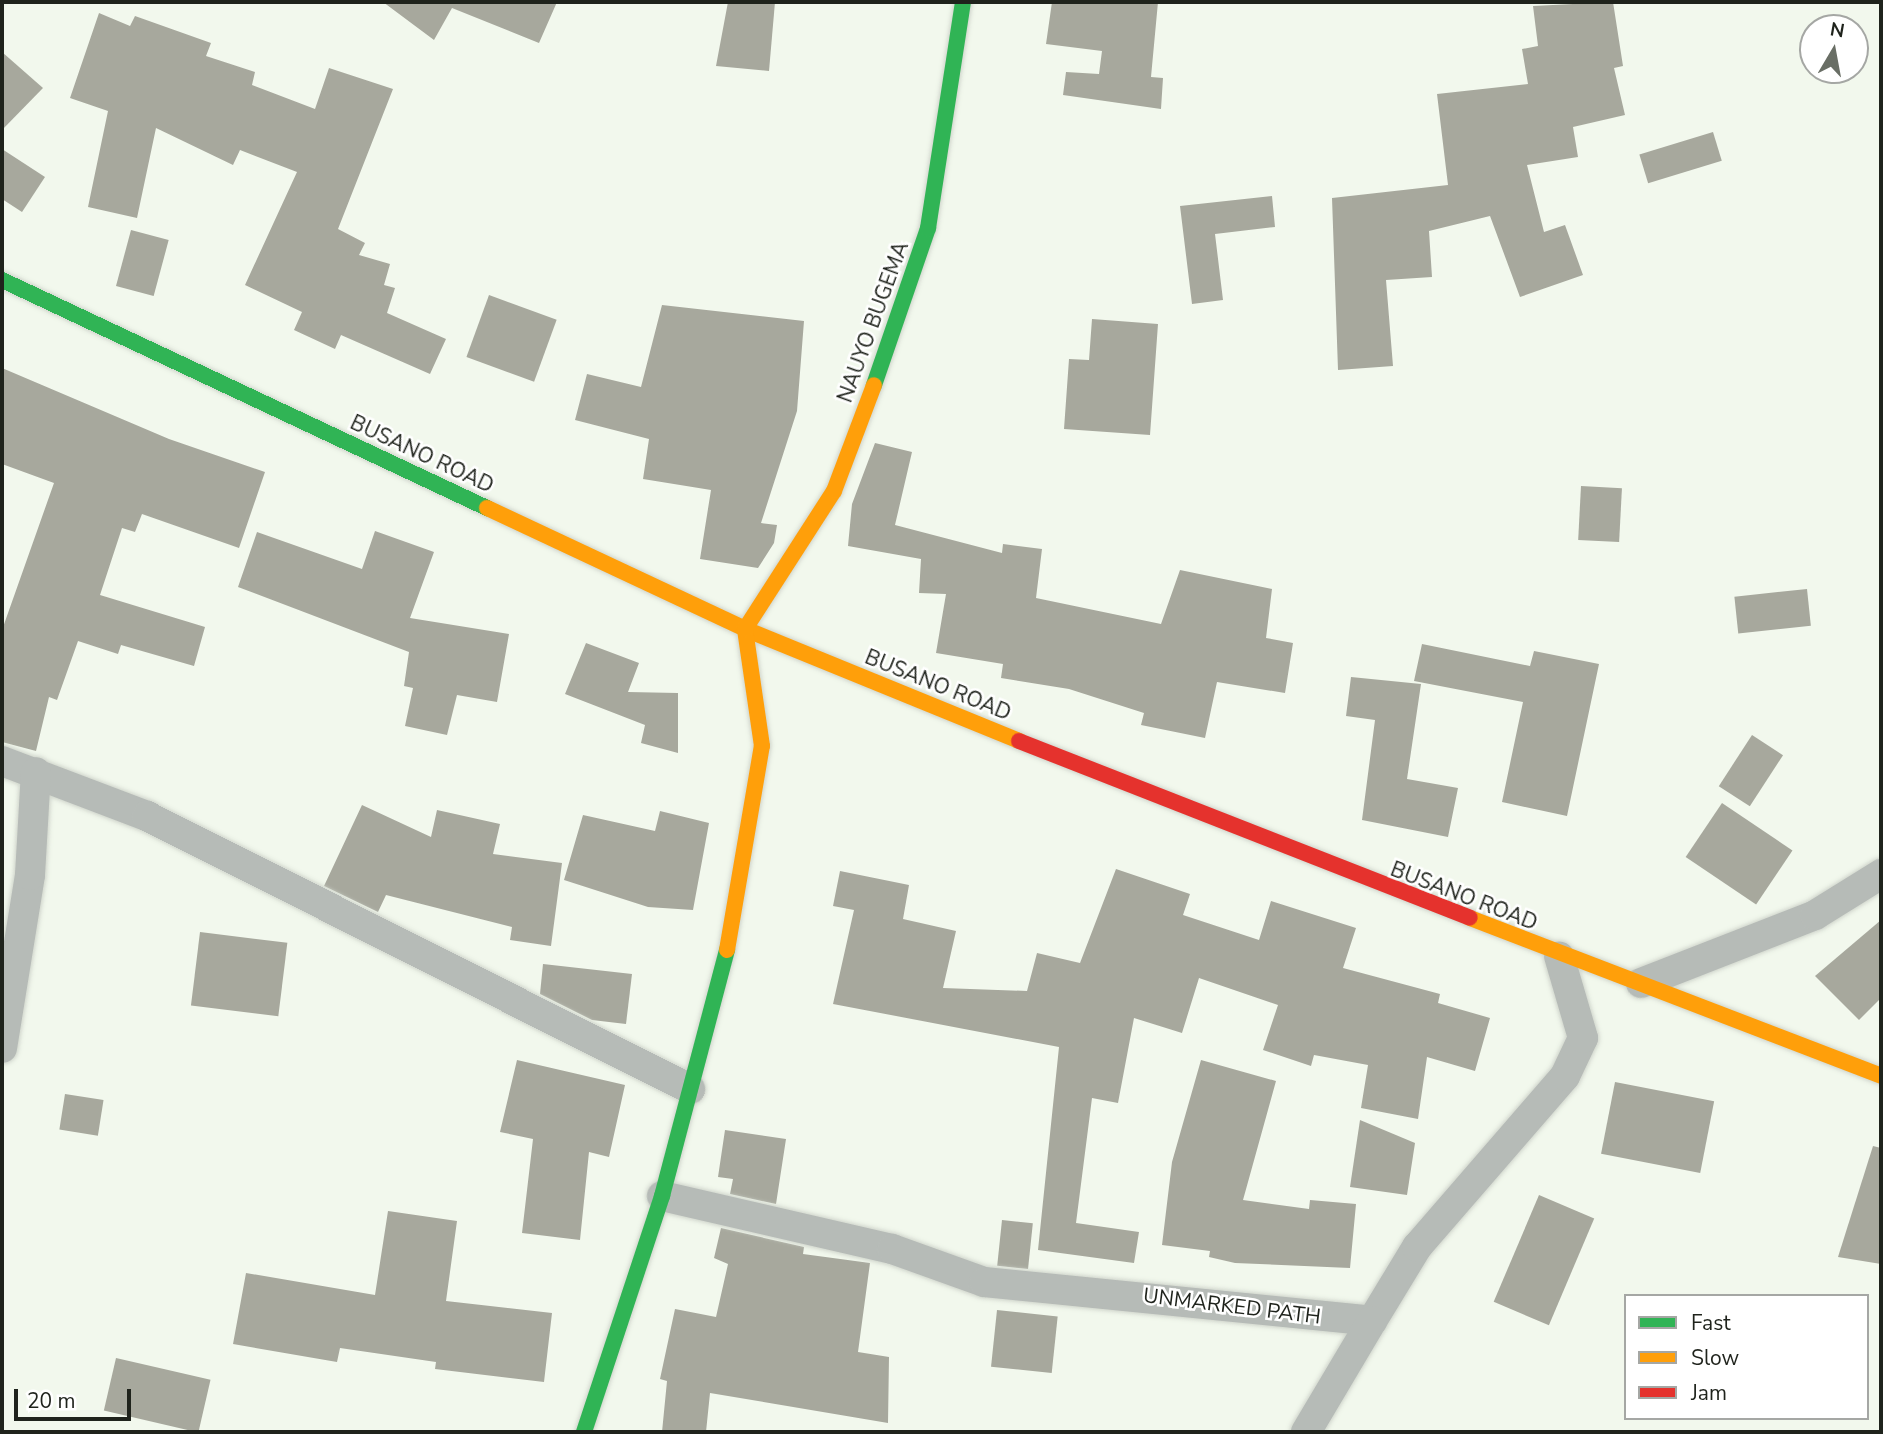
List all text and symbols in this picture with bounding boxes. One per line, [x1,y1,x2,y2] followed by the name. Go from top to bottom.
[1799,14,1869,84] north arrow
[1828,16,1847,44] text: N
[832,238,914,406] street label: NAUYO BUGEMA
[346,410,498,498] street label: BUSANO ROAD
[861,644,1015,726] street label: BUSANO ROAD
[1387,856,1541,936] street label: BUSANO ROAD
[1142,1283,1322,1329] street label: UNMARKED PATH
[1624,1294,1869,1420] legend
[1691,1309,1731,1337] text: Fast
[1691,1344,1739,1372] text: Slow
[18,1374,135,1418] scale bar
[1691,1379,1727,1407] text: Jam
[27,1387,76,1415] text: 20 m

